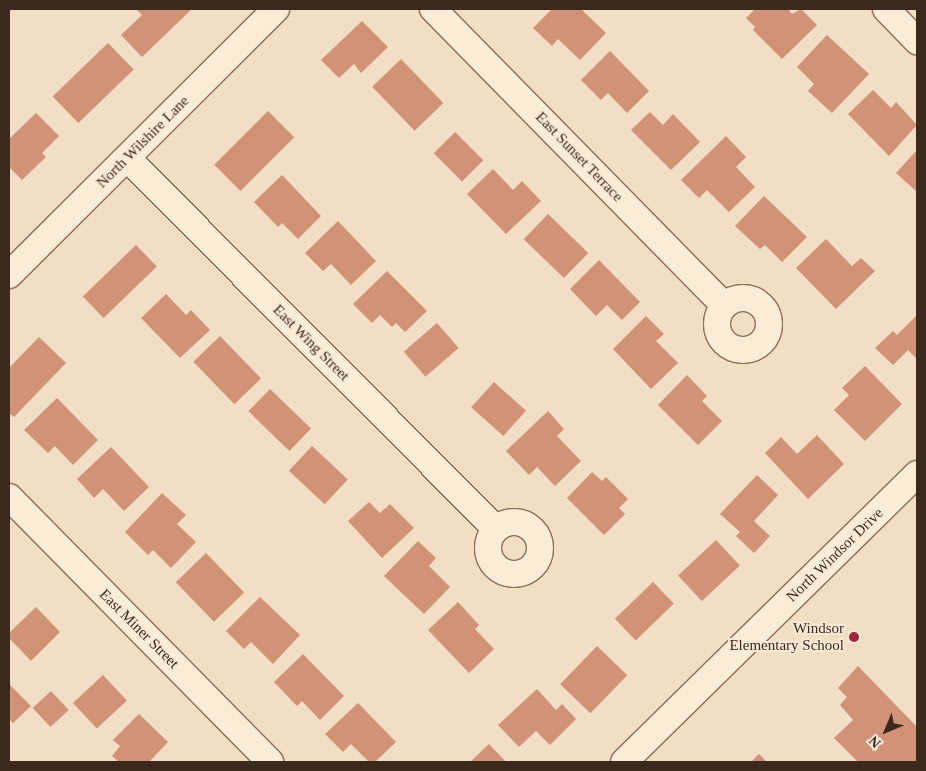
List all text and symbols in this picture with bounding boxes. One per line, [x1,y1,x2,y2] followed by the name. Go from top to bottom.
[93,92,193,192] street label: North Wilshire Lane
[532,108,626,206] street label: East Sunset Terrace
[269,301,353,385] street label: East Wing Street
[783,504,887,606] street label: North Windsor Drive
[96,586,182,672] street label: East Miner Street
[729,619,844,654] place label: Windsor Elementary School
[848,631,860,643] marker: Windsor Elementary School
[861,706,911,756] north arrow
[866,733,884,751] text: N

